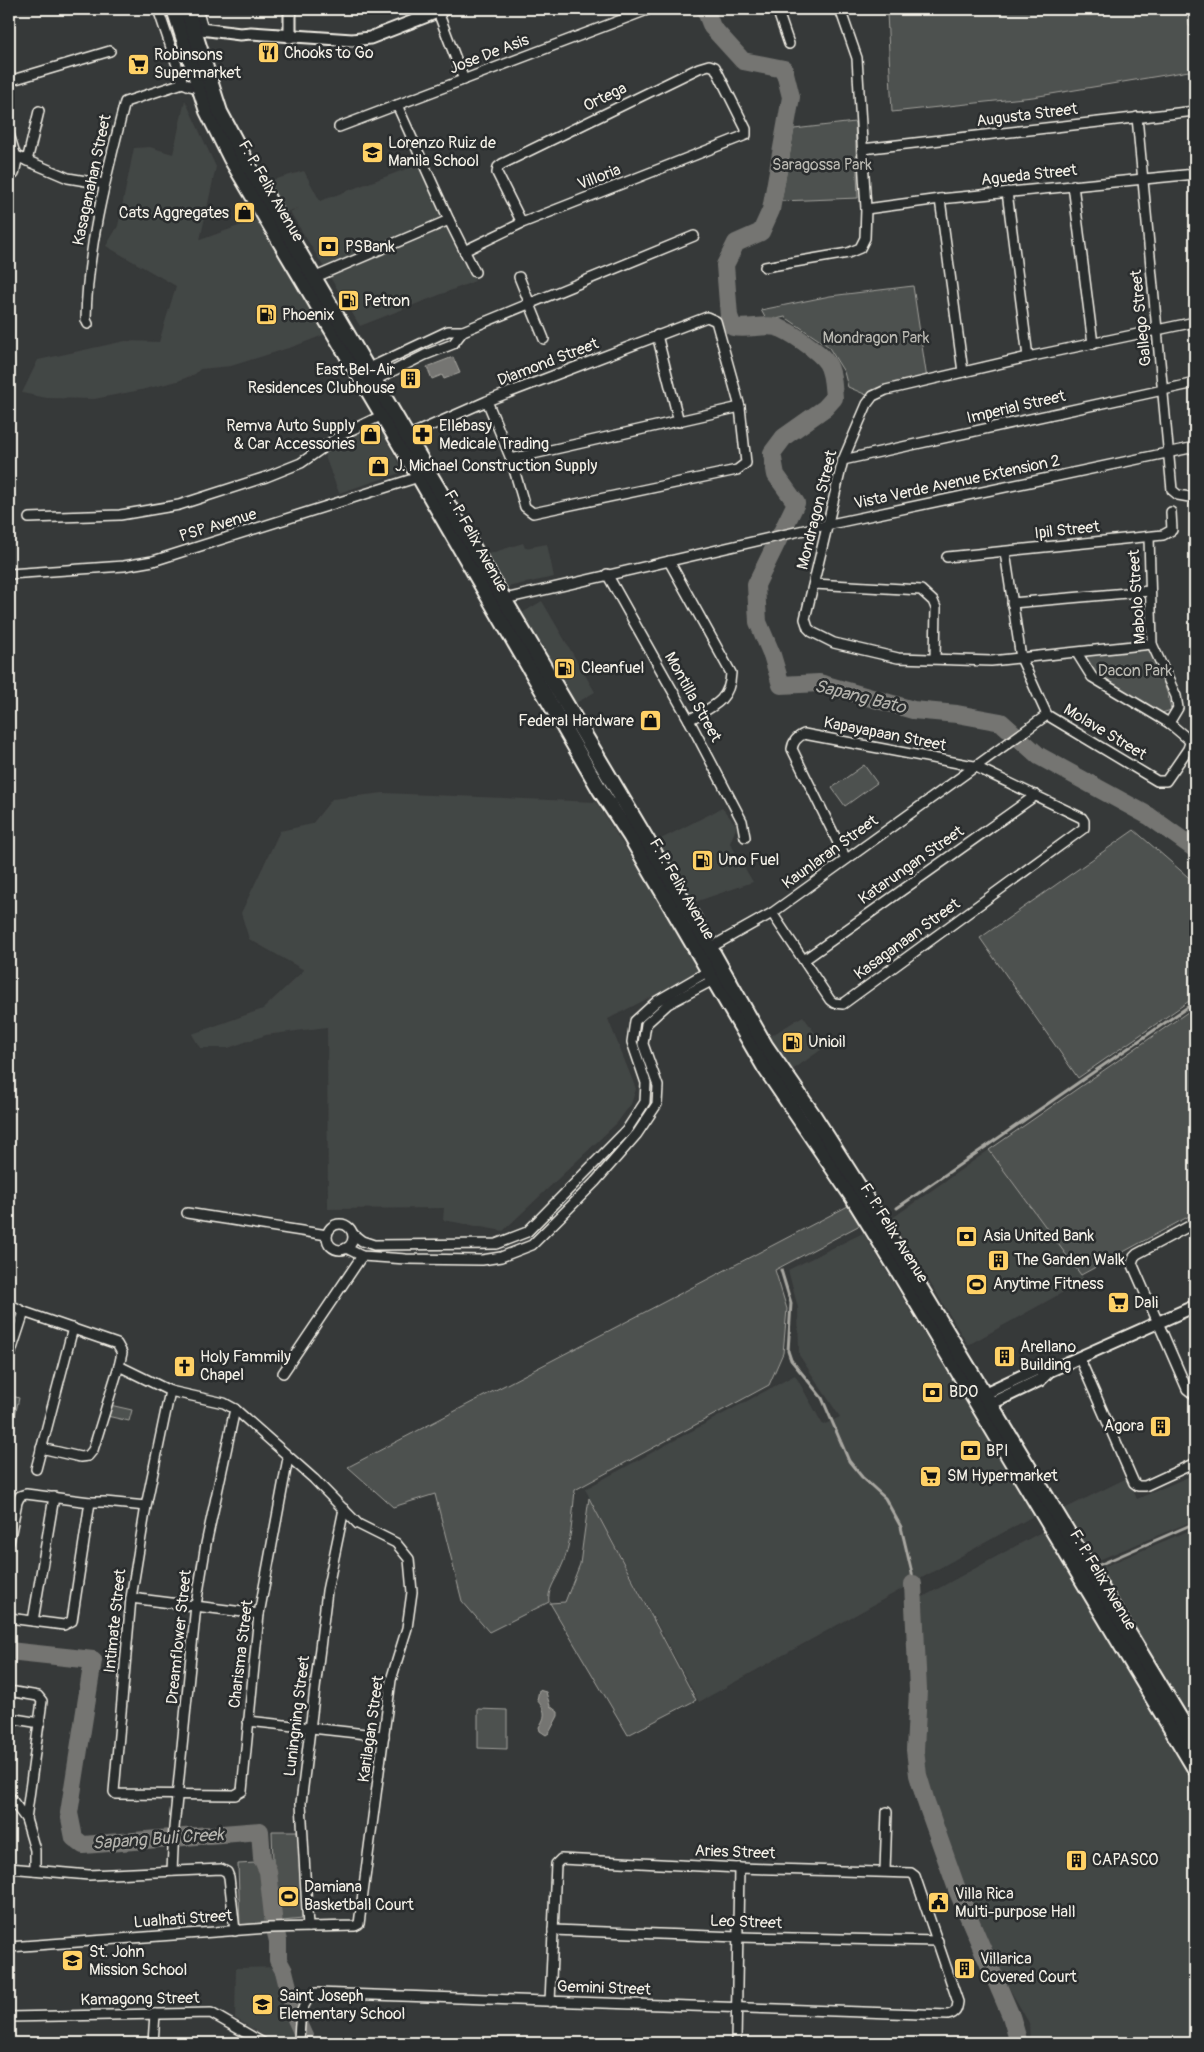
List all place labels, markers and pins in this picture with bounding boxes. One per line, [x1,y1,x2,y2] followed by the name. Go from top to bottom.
[256,41,280,65] restaurant icon: Chooks to Go
[284,43,374,63] place label: Chooks to Go
[154,45,241,83] place label: Robinsons Supermarket
[126,52,150,76] supermarket icon: Robinsons Supermarket
[388,133,496,171] place label: Lorenzo Ruiz de Manila School
[360,140,384,164] school or university icon: Lorenzo Ruiz de Manila School
[233,201,257,225] shop icon: Cats Aggregates
[119,203,229,223] place label: Cats Aggregates
[317,235,341,259] bank icon: PSBank
[345,237,395,257] place label: PSBank
[336,289,360,313] fuel station icon: Petron
[364,291,410,311] place label: Petron
[254,303,278,327] fuel station icon: Phoenix
[282,305,334,325] place label: Phoenix
[248,360,395,398] place label: East Bel-Air Residences Clubhouse
[399,367,423,391] building icon: East Bel-Air Residences Clubhouse
[226,416,355,454] place label: Remva Auto Supply & Car Accessories
[439,416,549,454] place label: Ellebasy Medicale Trading
[359,423,383,447] shop icon: Remva Auto Supply & Car Accessories
[411,423,435,447] pharmacy icon: Ellebasy Medicale Trading
[367,454,391,478] shop icon: J. Michael Construction Supply
[395,456,598,476] place label: J. Michael Construction Supply
[553,656,577,680] fuel station icon: Cleanfuel
[581,658,644,678] place label: Cleanfuel
[638,709,662,733] shop icon: Federal Hardware
[518,711,634,731] place label: Federal Hardware
[690,848,714,872] fuel station icon: Uno Fuel
[718,850,779,870] place label: Uno Fuel
[780,1030,804,1054] fuel station icon: Unioil
[808,1032,846,1052] place label: Unioil
[955,1224,979,1248] bank icon: Asia United Bank
[983,1226,1095,1246] place label: Asia United Bank
[986,1248,1010,1272] building icon: The Garden Walk
[1014,1250,1125,1270] place label: The Garden Walk
[965,1272,989,1296] sports icon: Anytime Fitness
[993,1274,1104,1294] place label: Anytime Fitness
[1106,1291,1130,1315] supermarket icon: Dali
[1134,1293,1158,1313] place label: Dali
[1020,1337,1077,1375] place label: Arellano Building
[992,1344,1016,1368] building icon: Arellano Building
[200,1347,291,1385] place label: Holy Fammily Chapel
[172,1354,196,1378] church icon: Holy Fammily Chapel
[921,1380,945,1404] bank icon: BDO
[949,1382,978,1402] place label: BDO
[1148,1414,1172,1438] building icon: Agora
[1104,1416,1144,1436] place label: Agora
[958,1439,982,1463] bank icon: BPI
[986,1441,1008,1461] place label: BPI
[919,1464,943,1488] supermarket icon: SM Hypermarket
[947,1466,1058,1486] place label: SM Hypermarket
[1064,1848,1088,1872] building icon: CAPASCO
[1092,1850,1158,1870] place label: CAPASCO
[304,1877,414,1915] place label: Damiana Basketball Court
[276,1884,300,1908] sports icon: Damiana Basketball Court
[955,1884,1076,1922] place label: Villa Rica Multi-purpose Hall
[927,1891,951,1915] public building icon: Villa Rica Multi-purpose Hall
[89,1942,187,1980] place label: St. John Mission School
[61,1949,85,1973] school or university icon: St. John Mission School
[980,1949,1077,1987] place label: Villarica Covered Court
[952,1956,976,1980] building icon: Villarica Covered Court
[279,1986,405,2024] place label: Saint Joseph Elementary School
[251,1993,275,2017] school or university icon: Saint Joseph Elementary School

